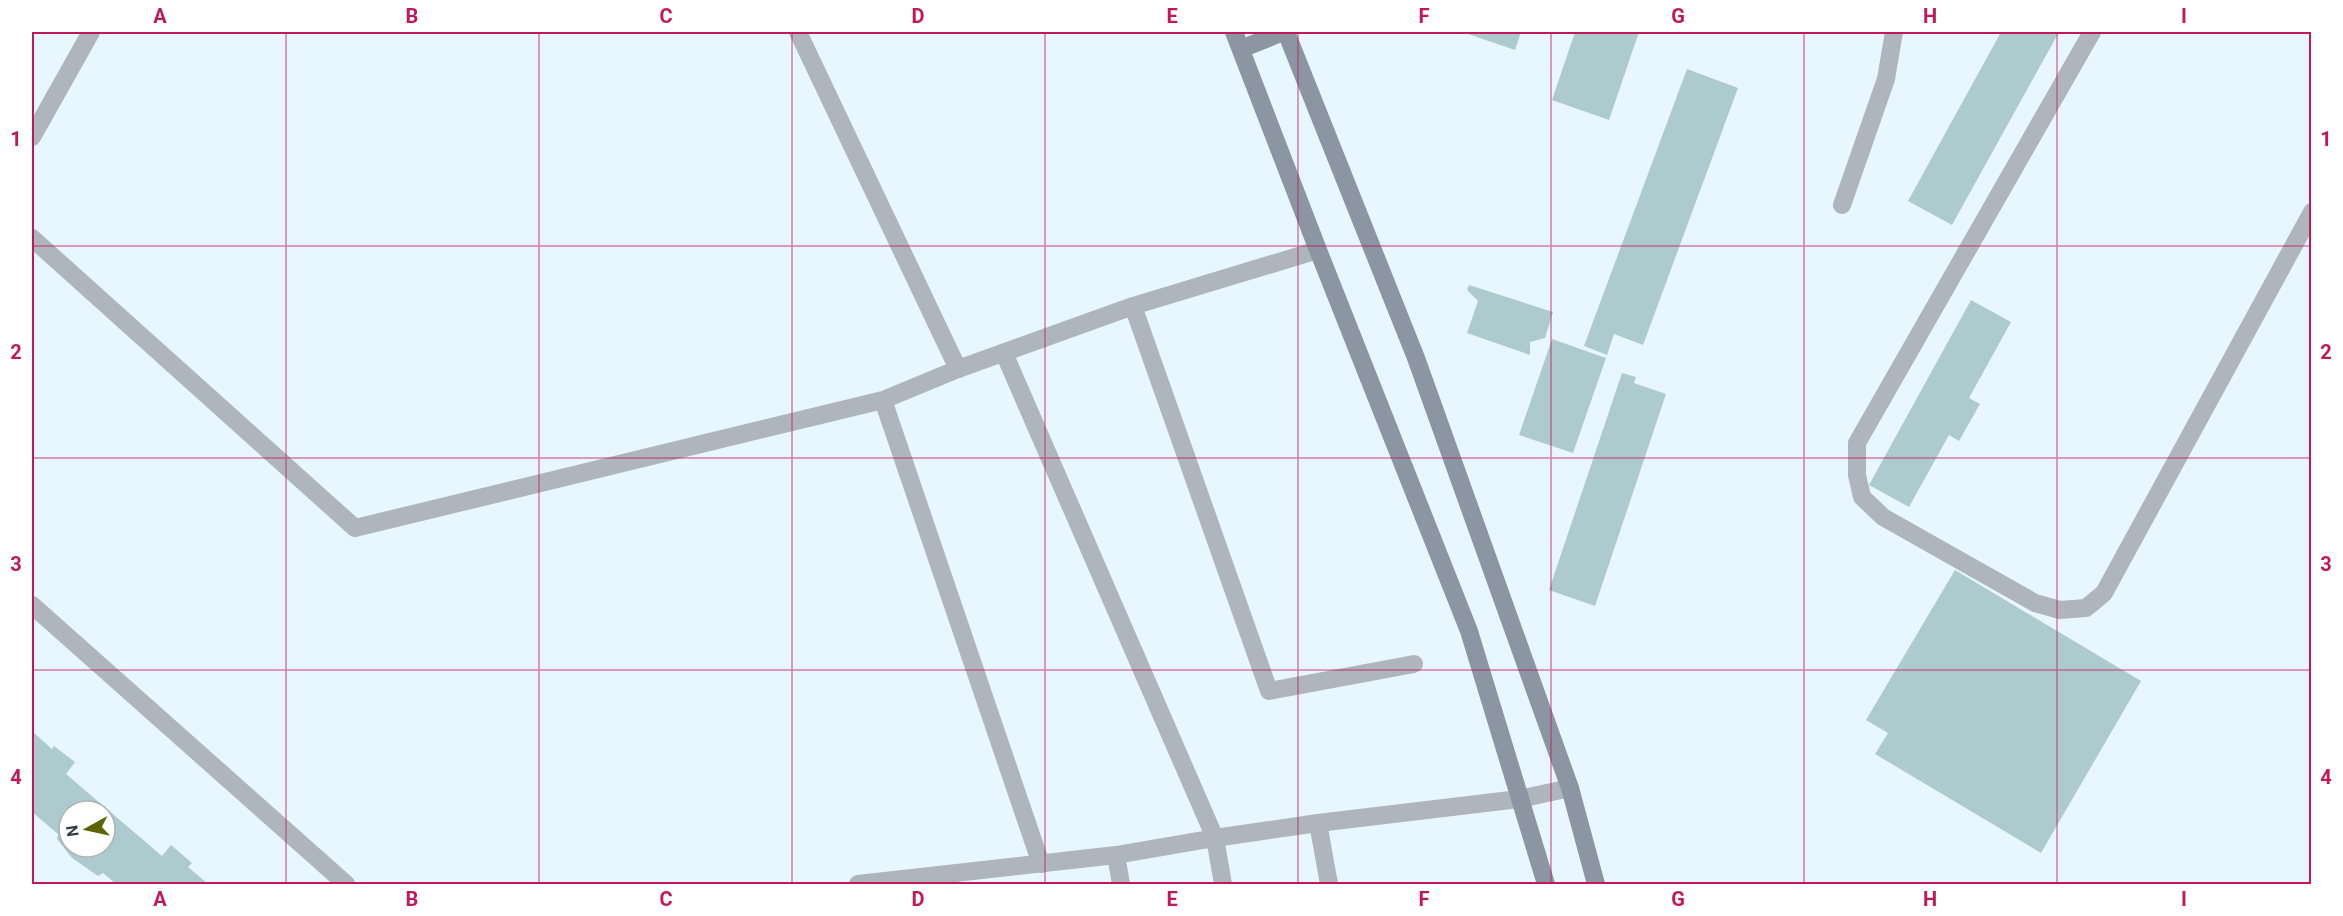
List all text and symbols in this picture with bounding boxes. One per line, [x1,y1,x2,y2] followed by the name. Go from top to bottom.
[153,4,167,28] text: A
[406,4,418,28] text: B
[659,4,673,28] text: C
[912,4,925,28] text: D
[1166,4,1178,28] text: E
[1419,4,1430,28] text: F
[1671,4,1685,28] text: G
[1923,4,1937,28] text: H
[2181,4,2187,28] text: I
[10,127,22,151] text: 1
[2320,127,2332,151] text: 1
[10,340,22,364] text: 2
[2320,340,2332,364] text: 2
[10,552,22,576] text: 3
[2320,552,2332,576] text: 3
[10,765,22,789] text: 4
[2320,765,2332,789] text: 4
[57,799,117,859] north arrow
[62,824,83,838] text: N
[153,887,167,911] text: A
[406,887,418,911] text: B
[659,887,673,911] text: C
[912,887,925,911] text: D
[1166,887,1178,911] text: E
[1419,887,1430,911] text: F
[1671,887,1685,911] text: G
[1923,887,1937,911] text: H
[2181,887,2187,911] text: I

